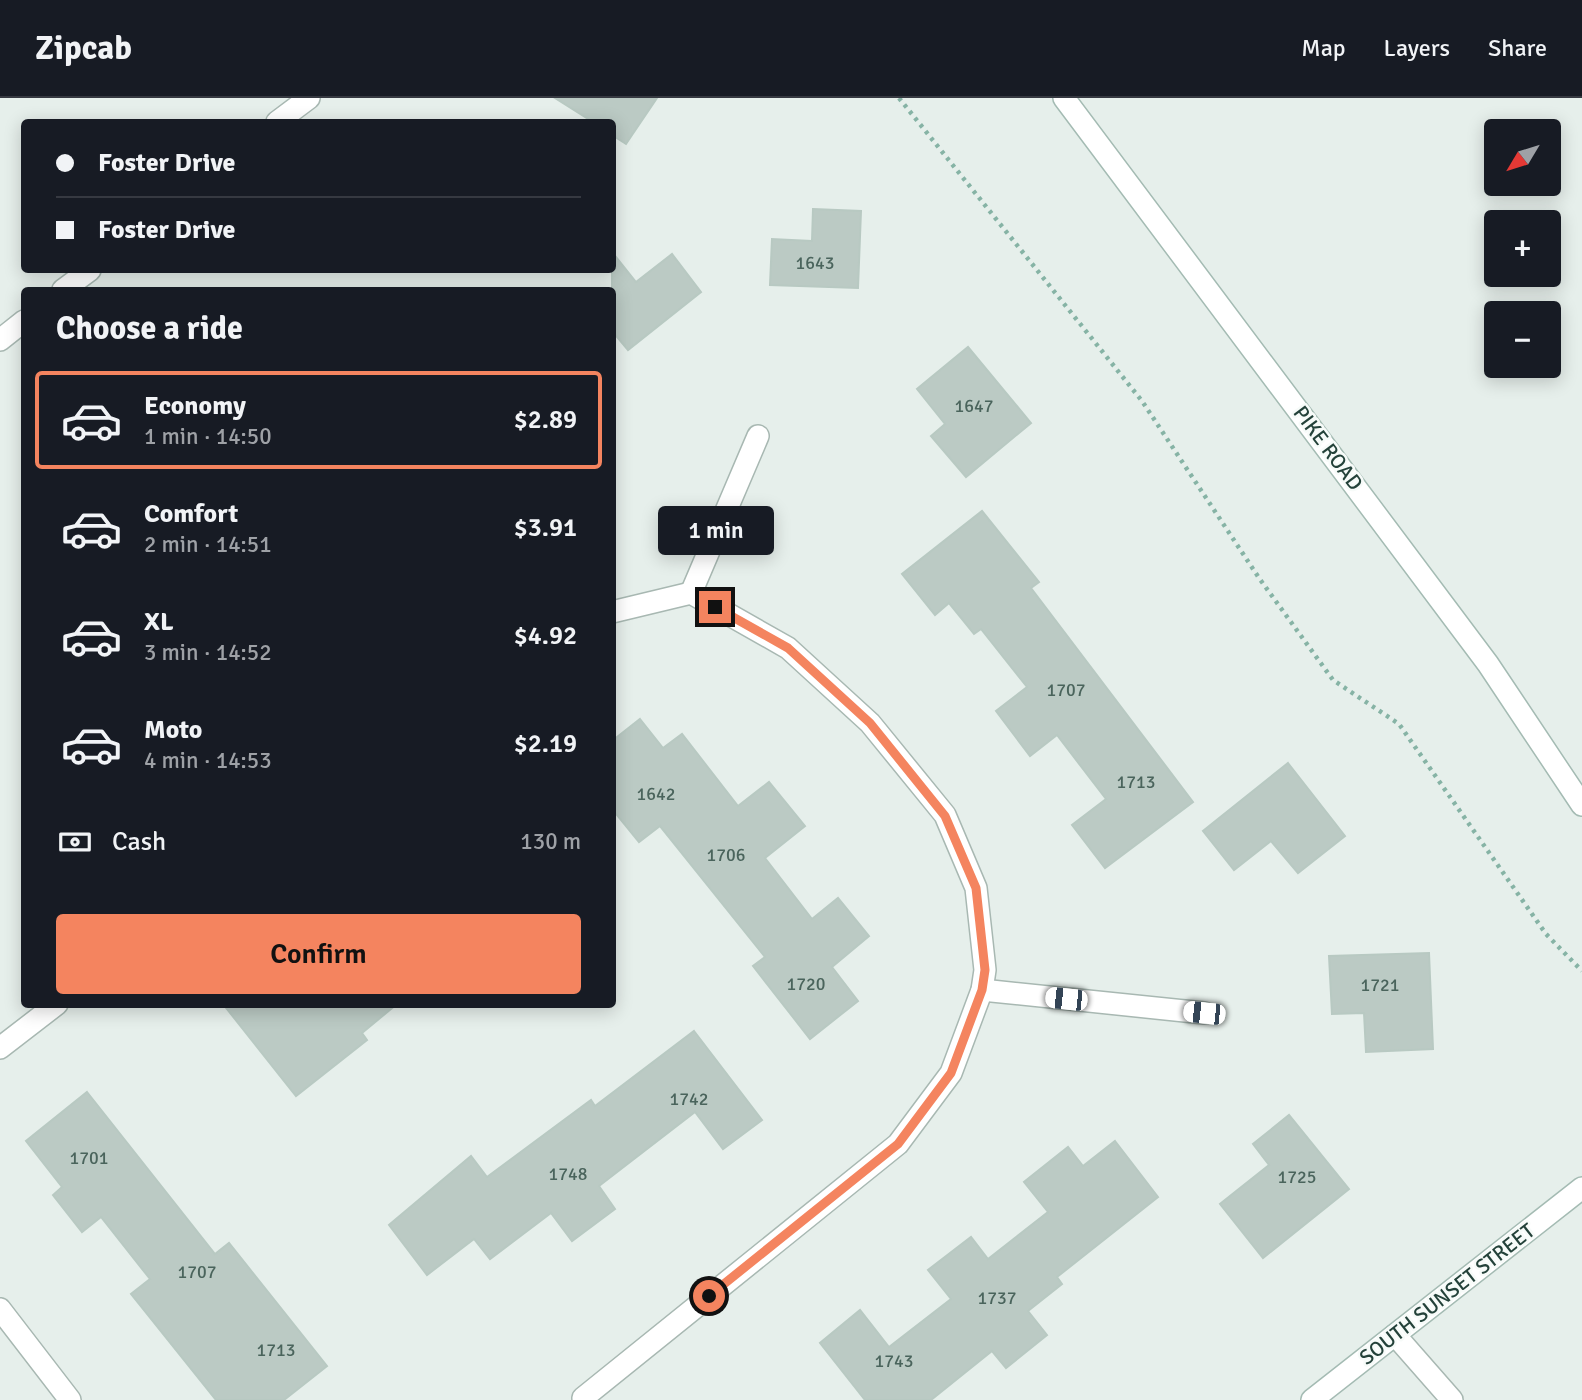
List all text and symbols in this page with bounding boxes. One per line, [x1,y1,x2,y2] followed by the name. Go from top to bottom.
[35,28,132,69] text: Zipcab
[1301,33,1346,63] text: Map
[1384,33,1450,63] text: Layers
[1488,33,1547,63] text: Share
[1484,119,1561,196] north arrow
[1484,119,1561,378] map controls
[98,147,236,179] text: Foster Drive
[1484,210,1561,287] button: +
[98,214,236,246] text: Foster Drive
[796,252,834,274] house number: 1643
[1484,301,1561,378] button: −
[56,309,243,348] text: Choose a ride
[60,389,123,452] icon: car
[144,390,246,422] text: Economy
[955,395,993,417] house number: 1647
[1288,400,1368,496] street label: PIKE ROAD
[514,404,577,436] text: $2.89
[144,422,272,451] text: 1 min · 14:50
[60,497,123,560] icon: car
[144,498,238,530] text: Comfort
[657,505,773,554] callout: 1 min
[514,512,577,544] text: $3.91
[688,516,744,545] text: 1 min
[144,530,272,559] text: 2 min · 14:51
[699,591,731,623] route end
[60,605,123,668] icon: car
[144,606,174,638] text: XL
[514,620,577,652] text: $4.92
[144,638,272,667] text: 3 min · 14:52
[1047,679,1085,701] house number: 1707
[60,713,123,776] icon: car
[144,714,202,746] text: Moto
[514,728,577,760] text: $2.19
[144,746,272,775] text: 4 min · 14:53
[1117,771,1155,793] house number: 1713
[637,783,675,805] house number: 1642
[56,823,94,861] icon: cash
[112,826,166,858] text: Cash
[520,827,581,856] text: 130 m
[707,844,745,866] house number: 1706
[56,914,581,994] button: Confirm
[787,973,825,995] house number: 1720
[1361,974,1399,996] house number: 1721
[1045,986,1088,1012] car
[1183,1000,1226,1026] car
[670,1088,708,1110] house number: 1742
[70,1147,108,1169] house number: 1701
[549,1163,587,1185] house number: 1748
[1278,1166,1316,1188] house number: 1725
[1354,1217,1540,1370] street label: SOUTH SUNSET STREET
[178,1261,216,1283] house number: 1707
[693,1280,725,1312] route start
[978,1287,1016,1309] house number: 1737
[257,1339,295,1361] house number: 1713
[875,1350,913,1372] house number: 1743

